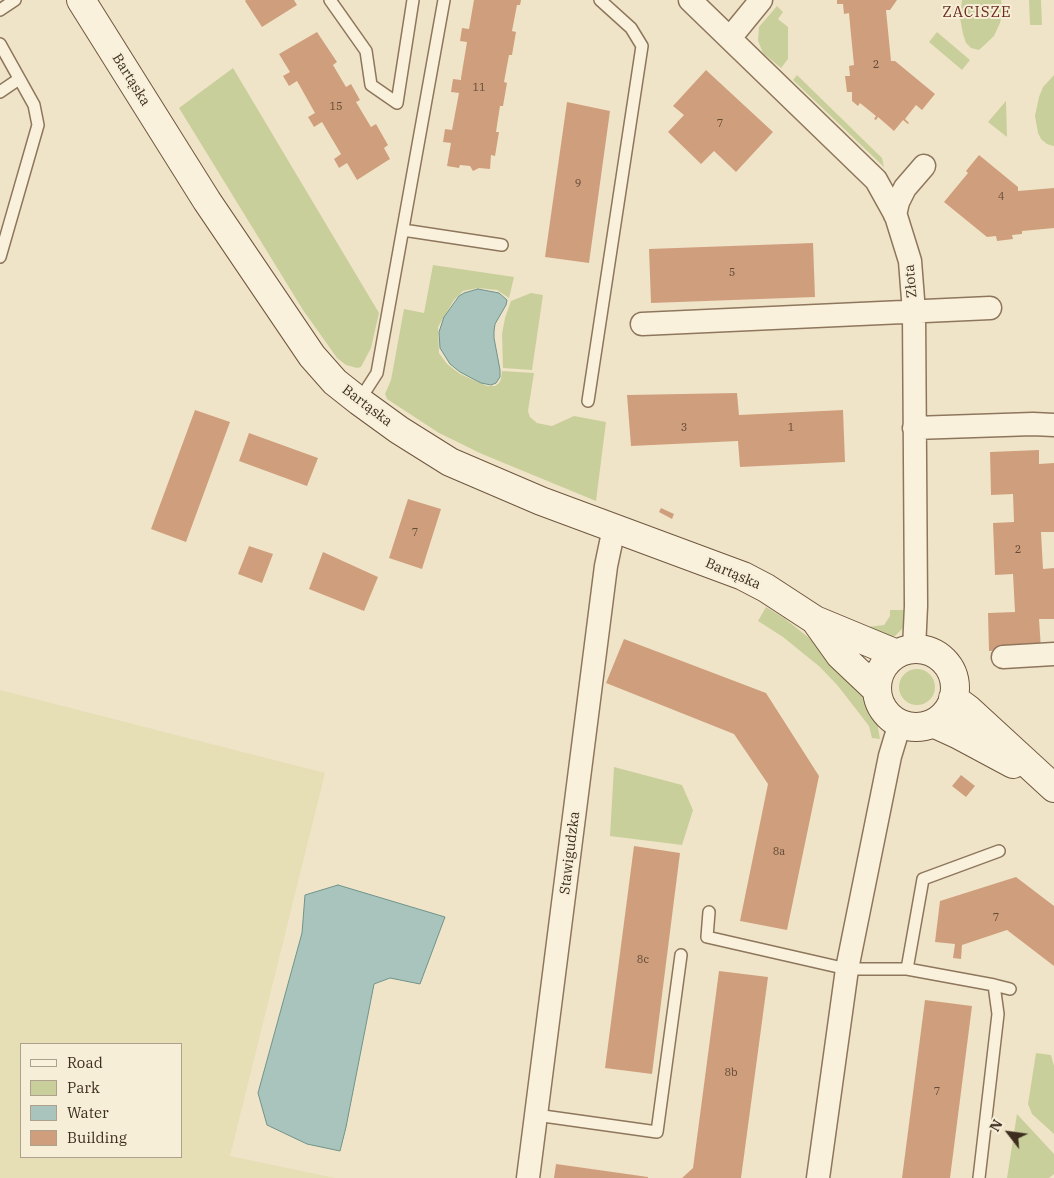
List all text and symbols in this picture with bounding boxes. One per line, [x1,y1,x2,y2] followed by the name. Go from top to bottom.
[941,4,1013,22] district label: ZACISZE
[108,51,154,109] street label: Bartąska
[873,58,879,72] house number: 2
[472,81,486,95] house number: 11
[329,100,343,114] house number: 15
[717,117,723,131] house number: 7
[575,177,581,191] house number: 9
[998,190,1004,204] house number: 4
[901,263,921,299] street label: Złota
[729,266,735,280] house number: 5
[339,382,395,430] street label: Bartąska
[681,421,687,435] house number: 3
[788,421,794,435] house number: 1
[412,526,418,540] house number: 7
[1015,543,1021,557] house number: 2
[703,555,763,593] street label: Bartąska
[557,810,583,896] street label: Stawigudzka
[773,845,785,859] house number: 8a
[993,911,999,925] house number: 7
[637,953,649,967] house number: 8c
[20,1043,182,1158] legend
[67,1053,103,1072] text: Road
[724,1066,738,1080] house number: 8b
[67,1078,100,1097] text: Park
[934,1085,940,1099] house number: 7
[67,1103,109,1122] text: Water
[984,1108,1034,1158] north arrow
[985,1116,1007,1135] text: N
[67,1128,127,1147] text: Building

